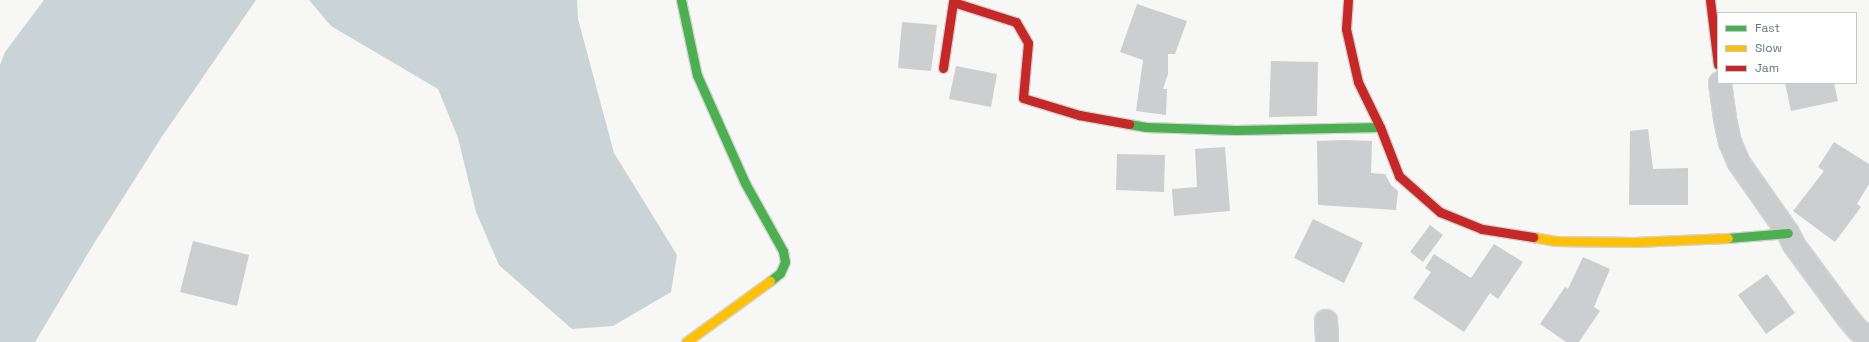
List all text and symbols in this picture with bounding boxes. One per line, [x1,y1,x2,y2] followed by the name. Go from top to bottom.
[1717,12,1857,84] legend
[1755,20,1780,36] text: Fast
[1755,40,1782,56] text: Slow
[1755,60,1779,76] text: Jam

